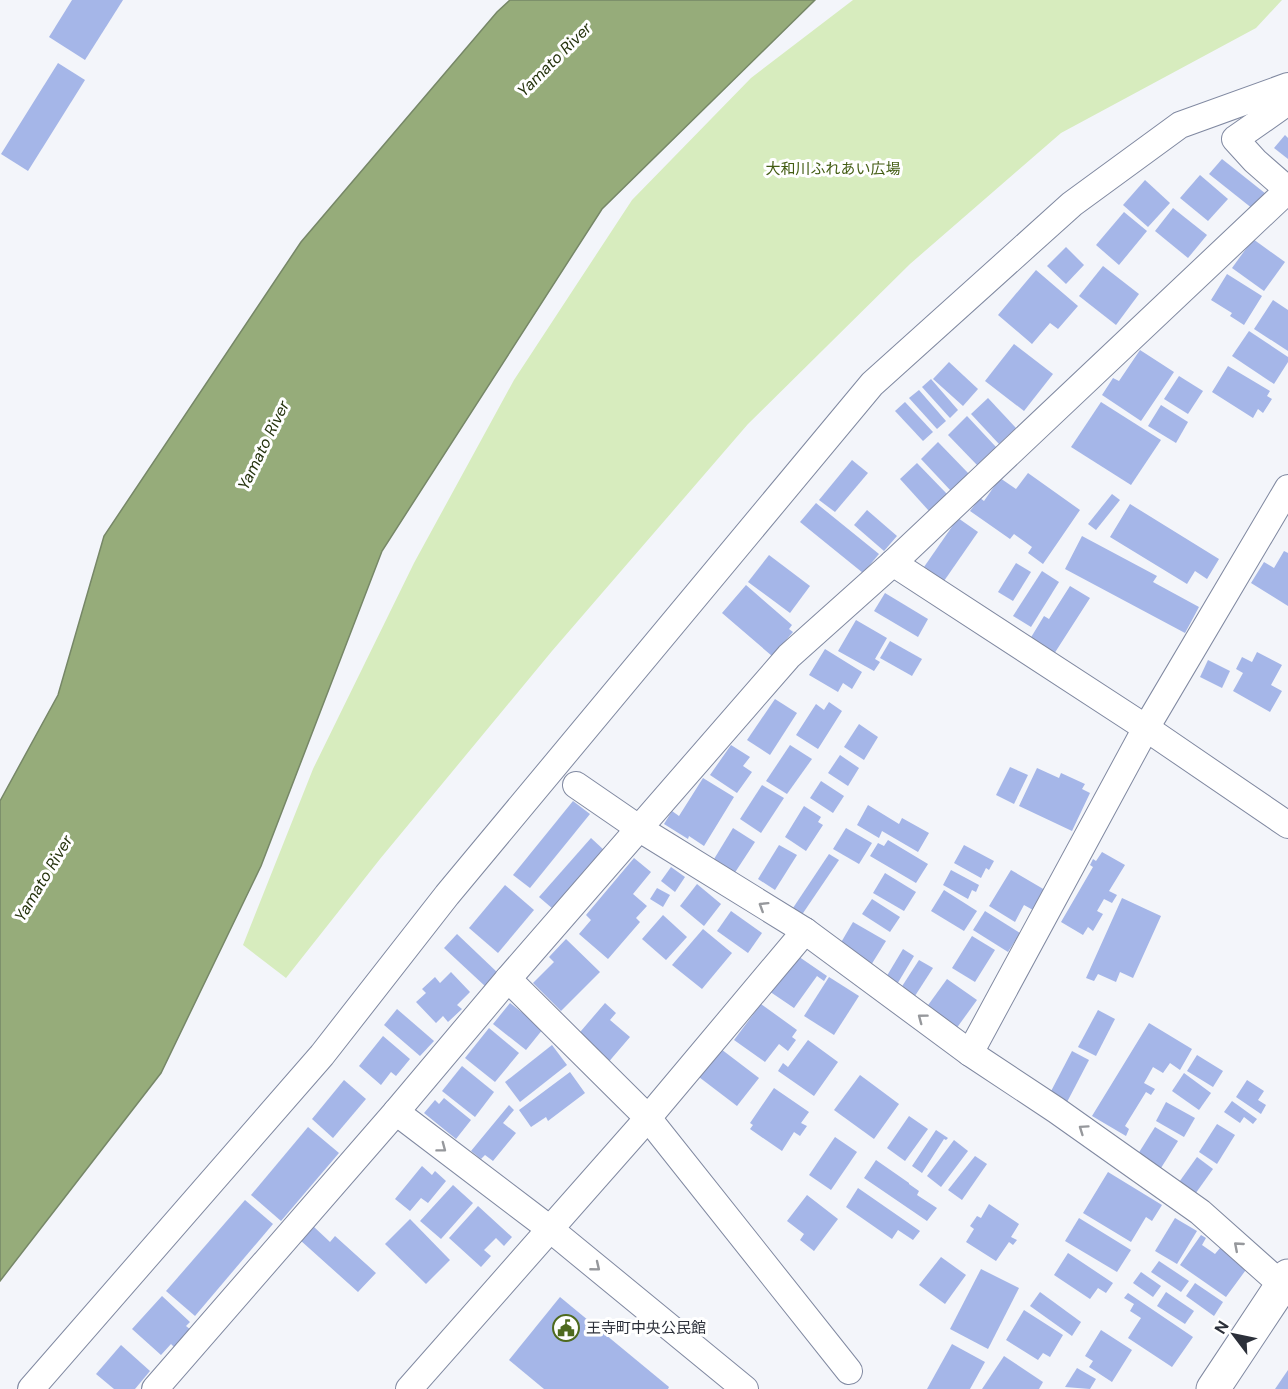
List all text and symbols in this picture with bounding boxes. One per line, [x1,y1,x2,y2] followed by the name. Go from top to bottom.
[513,17,597,101] water label: Yamato River
[765,159,901,179] park label: 大和川ふれあい広場
[233,396,295,493] water label: Yamato River
[9,830,78,925] water label: Yamato River
[759,901,769,913] one-way arrow
[918,1014,929,1025] one-way arrow
[1078,1125,1089,1136] one-way arrow
[436,1140,447,1151] one-way arrow
[1235,1242,1245,1253] one-way arrow
[589,1260,600,1271] one-way arrow
[1204,1305,1264,1365] north arrow
[551,1313,581,1343] public building icon: 王寺町中央公民館
[1210,1317,1234,1338] text: N
[586,1318,706,1338] place label: 王寺町中央公民館

